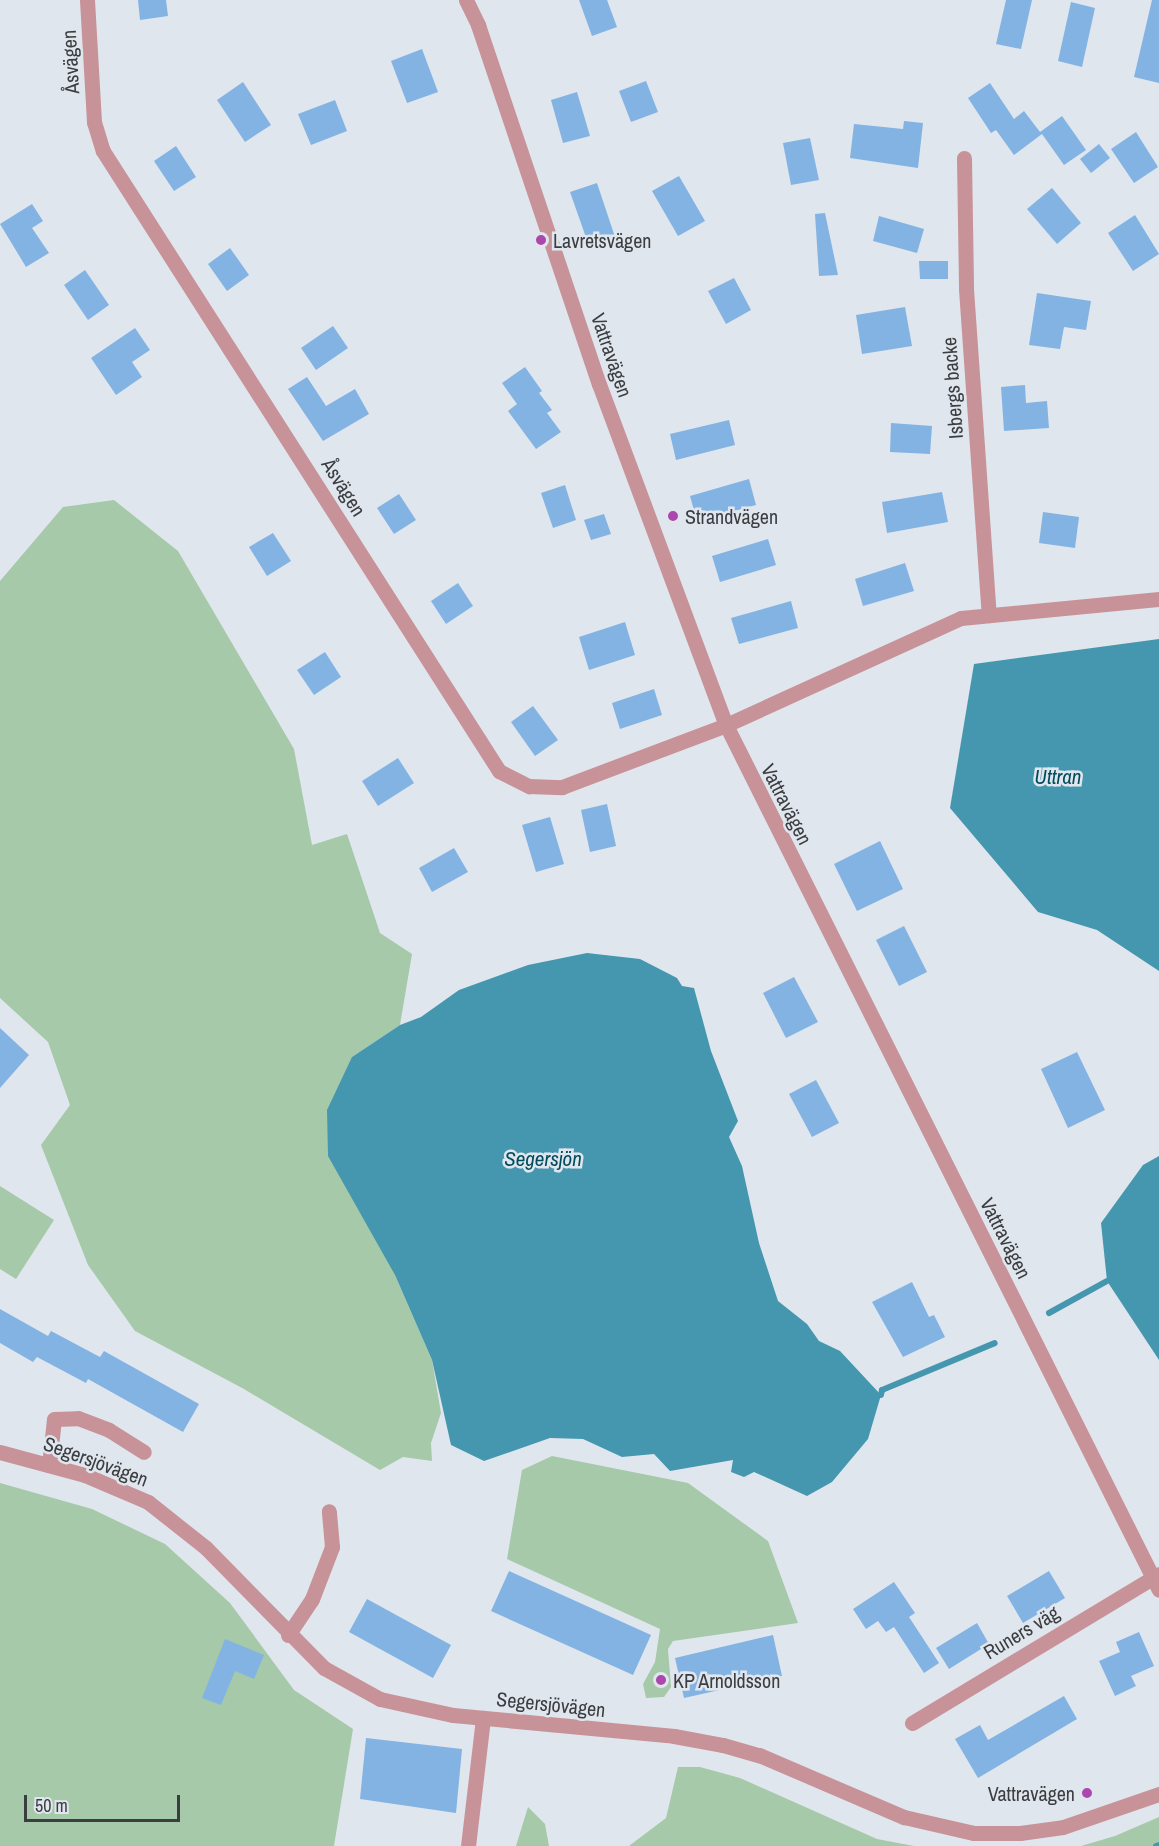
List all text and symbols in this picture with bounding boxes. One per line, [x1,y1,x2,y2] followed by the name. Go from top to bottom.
[56,30,84,94] street label: Åsvägen
[553,228,651,252] place label: Lavretsvägen
[534,233,548,247] marker: Lavretsvägen
[586,310,638,400] street label: Vattravägen
[936,336,968,440] street label: Isbergs backe
[317,454,371,520] street label: Åsvägen
[685,504,778,528] place label: Strandvägen
[666,509,680,523] marker: Strandvägen
[757,760,817,848] street label: Vattravägen
[1035,764,1081,790] water label: Uttran
[504,1146,582,1172] water label: Segersjön
[976,1194,1036,1282] street label: Vattravägen
[40,1431,152,1491] street label: Segersjövägen
[979,1600,1063,1664] street label: Runers väg
[673,1668,781,1692] place label: KP Arnoldsson
[654,1673,668,1687] marker: KP Arnoldsson
[495,1686,607,1722] street label: Segersjövägen
[988,1781,1075,1805] place label: Vattravägen
[27,1783,183,1821] scale bar
[1080,1786,1094,1800] marker: Vattravägen
[35,1793,68,1818] text: 50 m

